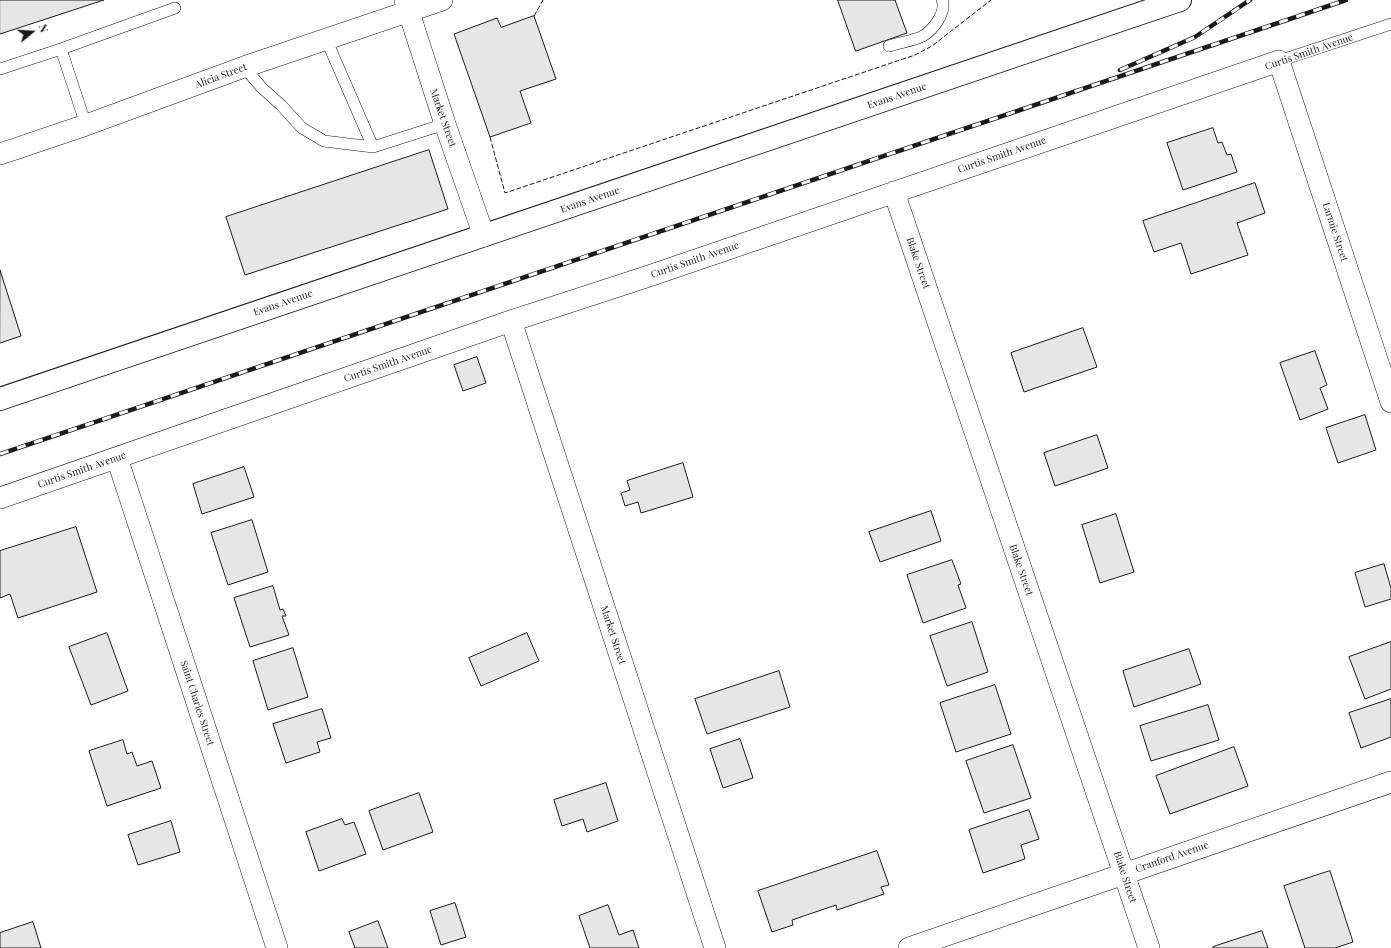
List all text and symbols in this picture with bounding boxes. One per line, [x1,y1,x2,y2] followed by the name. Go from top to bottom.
[12,12,52,52] north arrow
[36,22,52,34] text: N
[1263,31,1355,73] street label: Curtis Smith Avenue
[193,61,249,91] street label: Alicia Street
[866,80,928,112] street label: Evans Avenue
[427,87,459,149] street label: Market Street
[956,134,1048,176] street label: Curtis Smith Avenue
[559,184,621,216] street label: Evans Avenue
[1320,201,1350,263] street label: Larmie Street
[904,236,932,290] street label: Blake Street
[649,239,741,281] street label: Curtis Smith Avenue
[252,287,314,319] street label: Evans Avenue
[342,343,434,385] street label: Curtis Smith Avenue
[36,449,128,491] street label: Curtis Smith Avenue
[1007,543,1035,597] street label: Blake Street
[598,604,628,666] street label: Market Street
[178,659,216,747] street label: Saint Charles Street
[1134,839,1210,875] street label: Cranford Avenue
[1111,850,1139,904] street label: Blake Street

